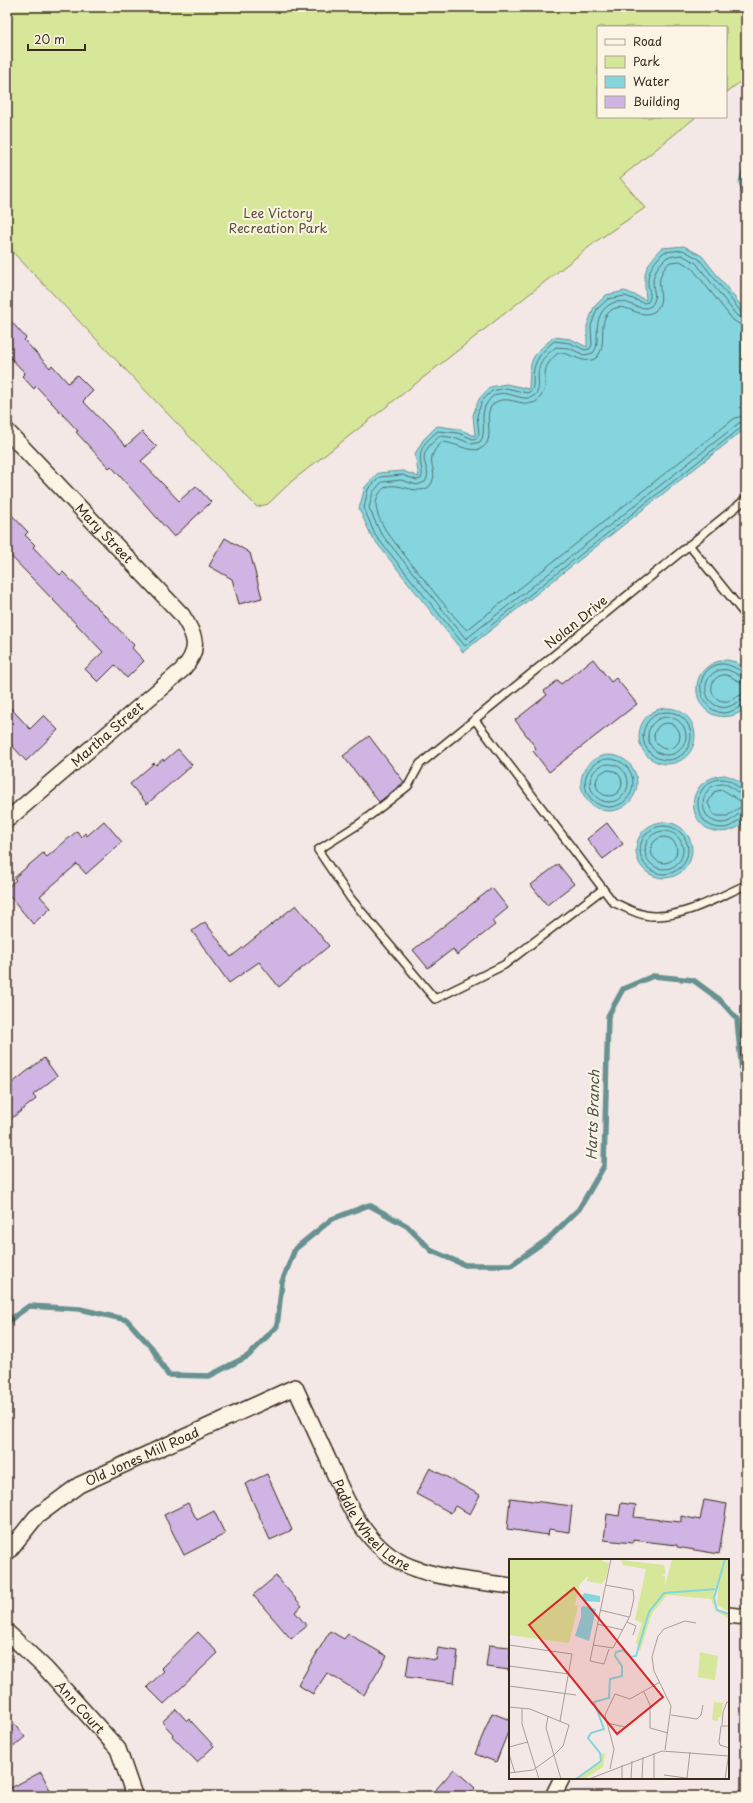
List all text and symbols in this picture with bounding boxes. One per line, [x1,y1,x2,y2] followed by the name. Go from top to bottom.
[28,26,85,52] scale bar
[597,26,727,118] legend
[34,30,65,48] text: 20 m
[633,32,662,50] text: Road
[633,52,660,70] text: Park
[633,72,670,90] text: Water
[633,92,680,110] text: Building
[229,203,328,237] park label: Lee Victory Recreation Park
[71,499,138,567] street label: Mary Street
[540,590,611,653] street label: Nolan Drive
[66,697,147,770] street label: Martha Street
[580,1069,605,1160] water label: Harts Branch
[82,1422,202,1490] street label: Old Jones Mill Road
[329,1476,413,1575] street label: Paddle Wheel Lane
[509,1559,729,1779] inset map
[52,1676,110,1737] street label: Ann Court

